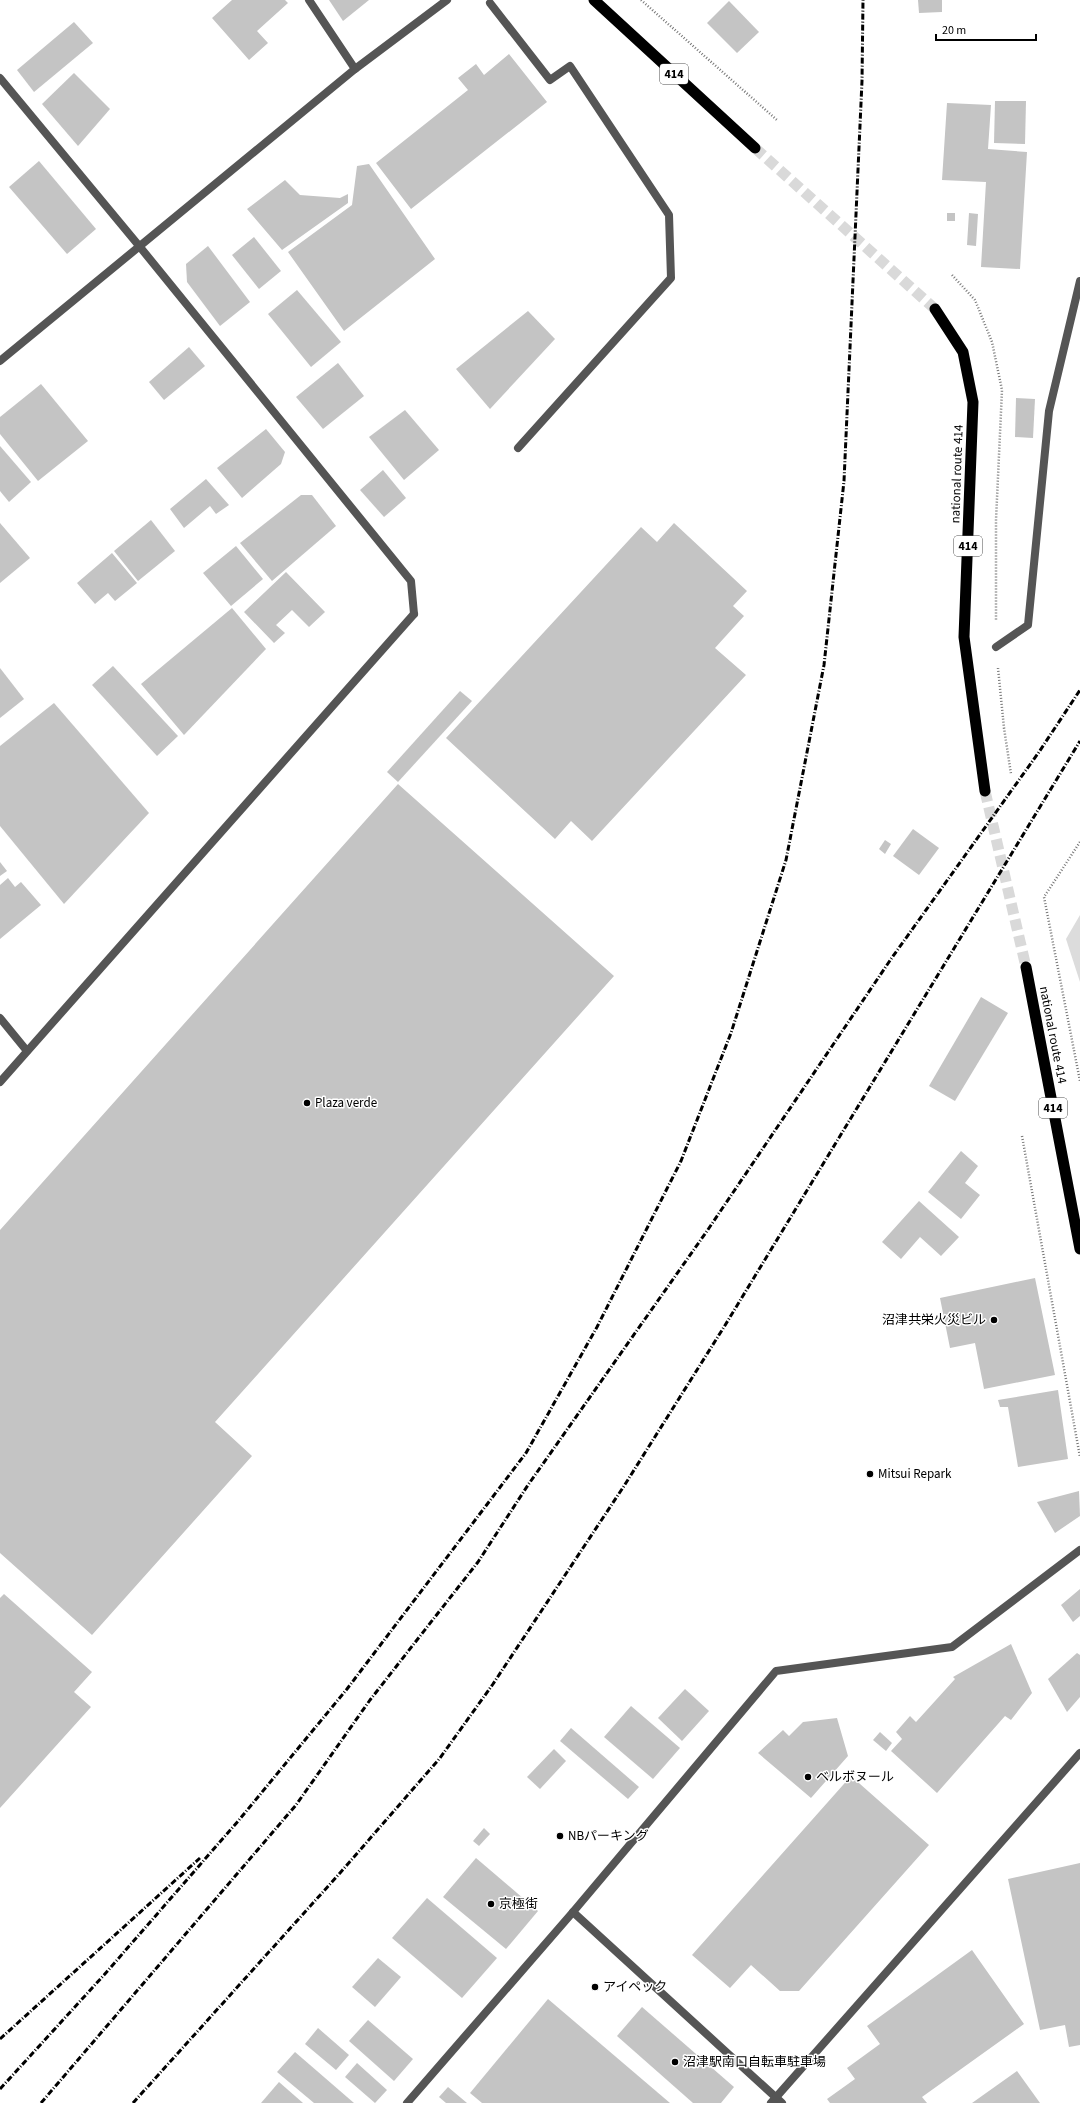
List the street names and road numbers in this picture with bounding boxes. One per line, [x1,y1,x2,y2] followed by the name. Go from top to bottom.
[660,64,688,84] road number: 414
[946,424,968,524] street label: national route 414
[954,536,982,556] road number: 414
[1035,985,1071,1086] street label: national route 414
[1039,1098,1067,1118] road number: 414

